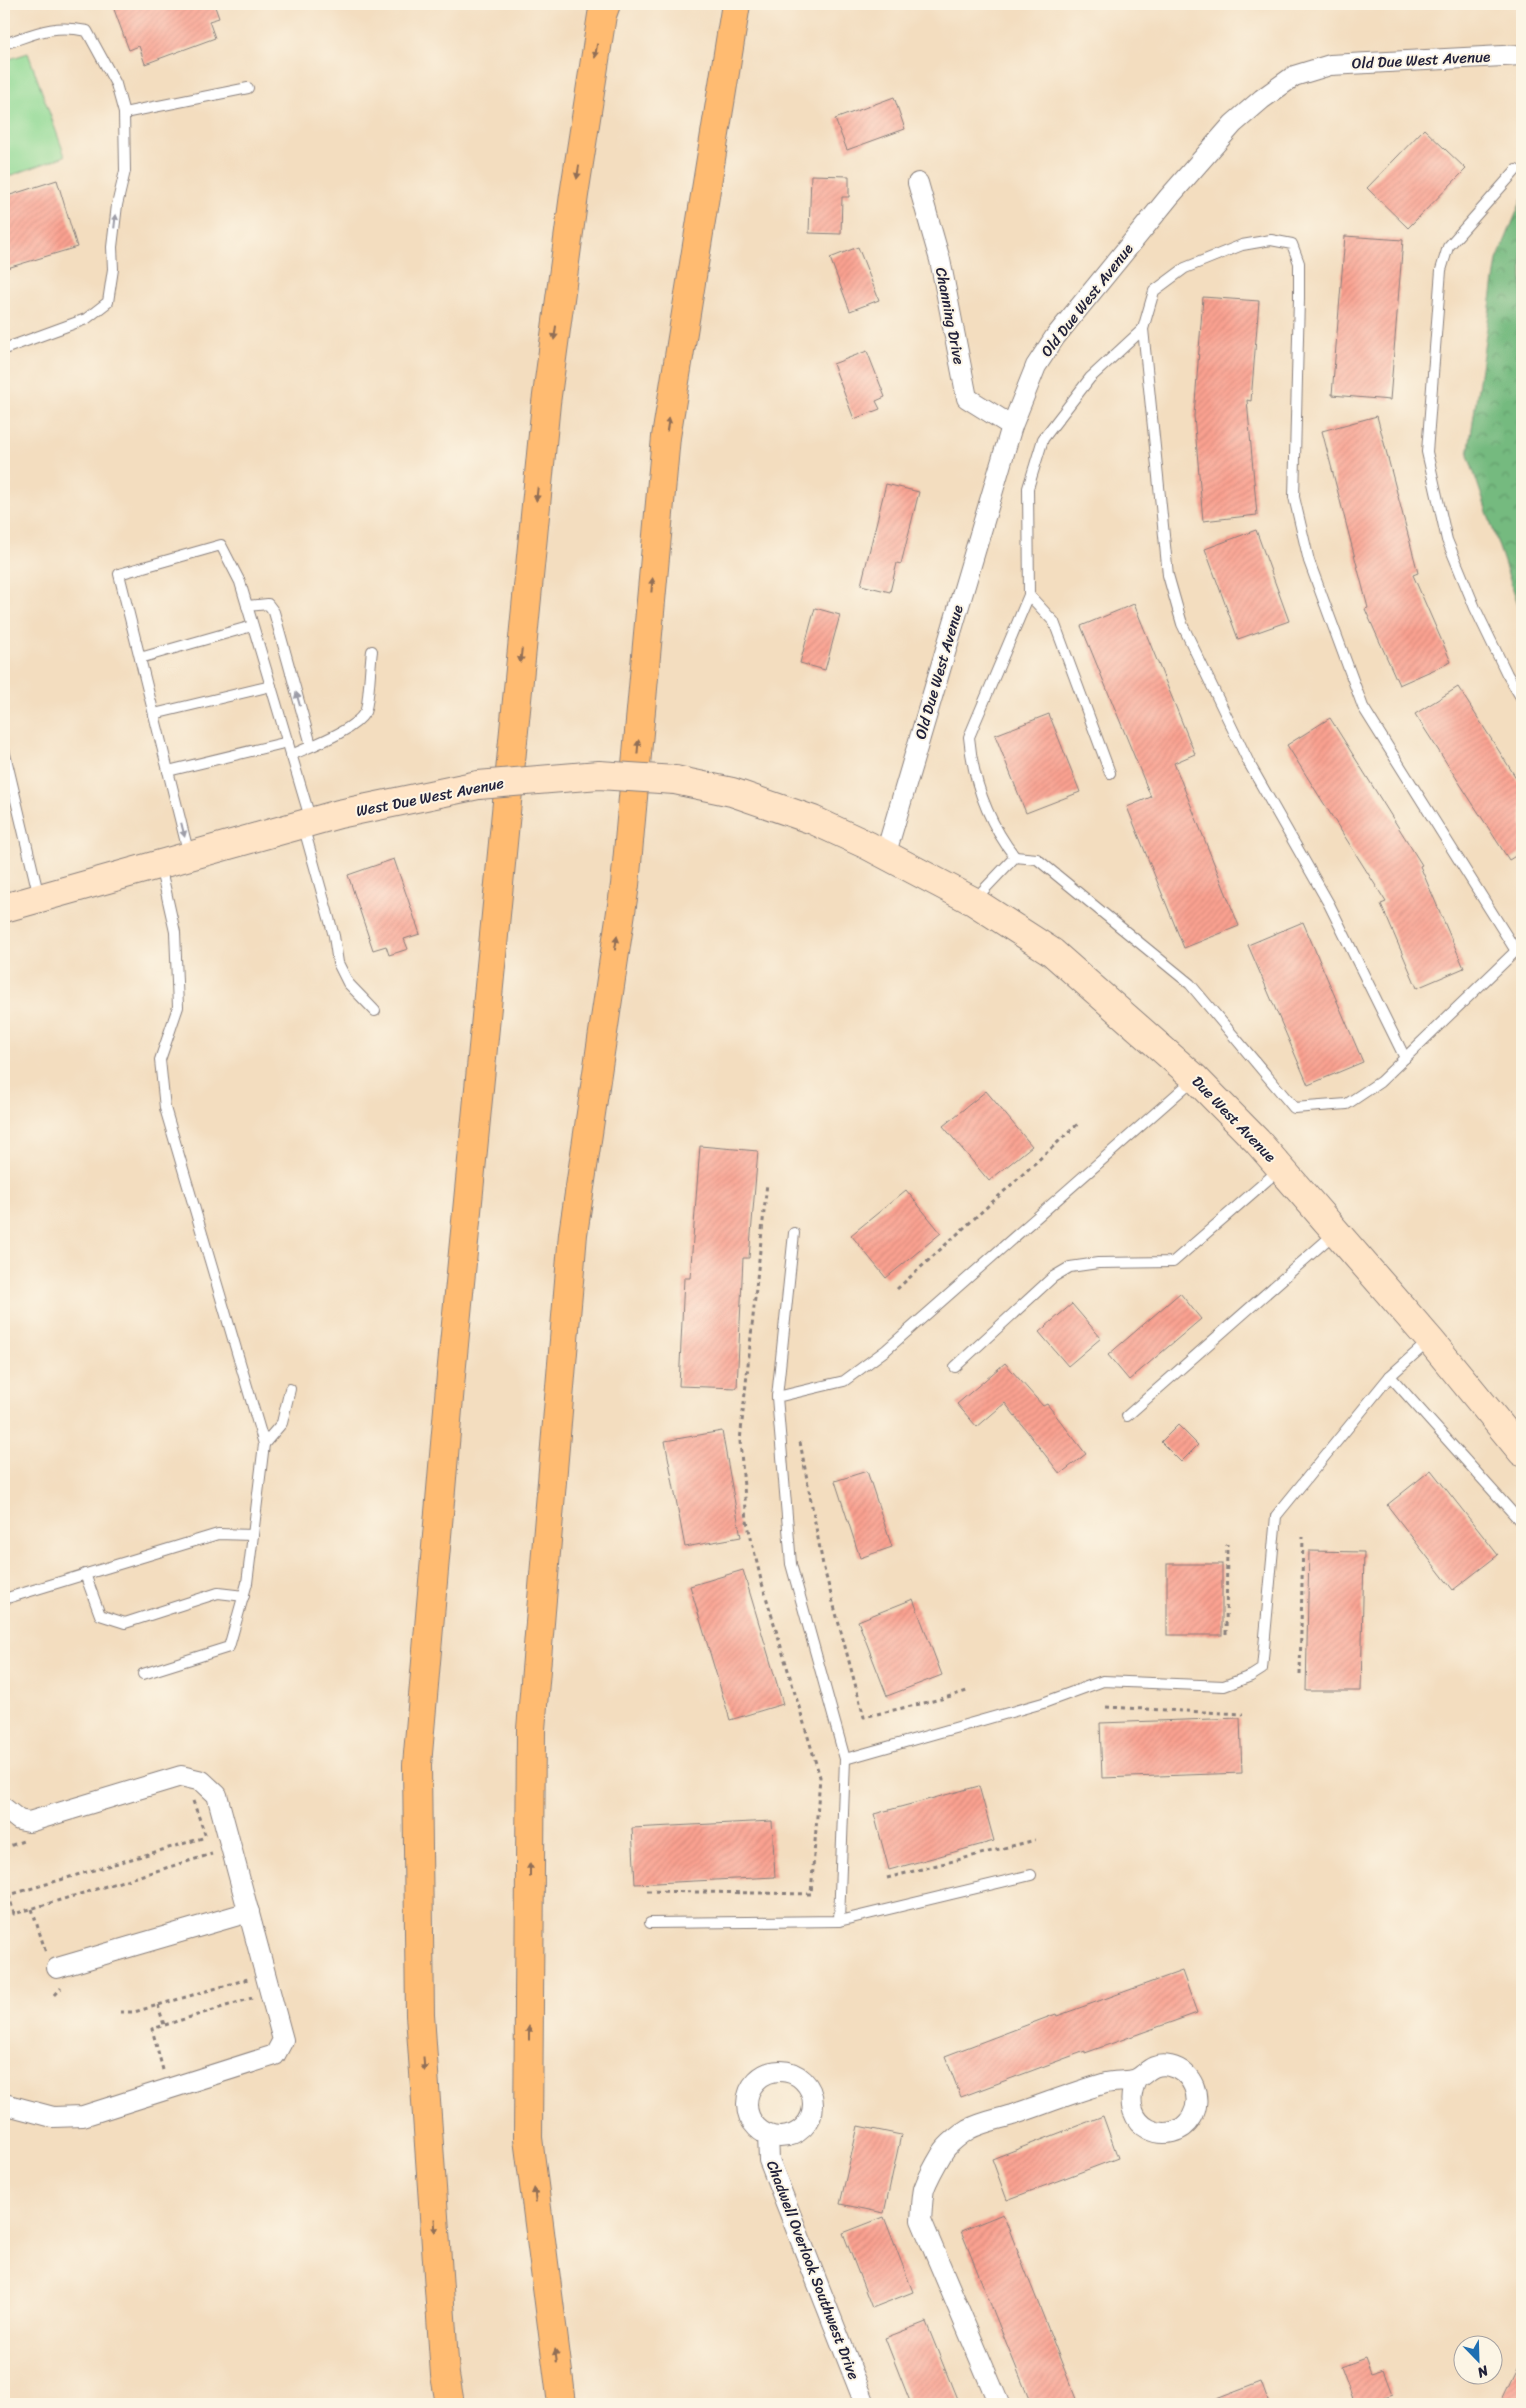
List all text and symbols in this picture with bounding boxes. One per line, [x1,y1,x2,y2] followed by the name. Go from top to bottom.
[1351,43,1491,77] street label: Old Due West Avenue
[592,44,600,60] one-way arrow
[573,164,581,180] one-way arrow
[111,212,119,228] one-way arrow
[1034,237,1140,363] street label: Old Due West Avenue
[928,265,972,367] street label: Channing Drive
[551,325,559,341] one-way arrow
[665,415,673,431] one-way arrow
[533,487,541,503] one-way arrow
[649,577,657,593] one-way arrow
[907,602,971,742] street label: Old Due West Avenue
[517,648,525,664] one-way arrow
[294,691,302,706] one-way arrow
[634,739,642,755] one-way arrow
[354,770,506,824] street label: West Due West Avenue
[179,823,187,838] one-way arrow
[613,935,621,951] one-way arrow
[1185,1069,1283,1169] street label: Due West Avenue
[526,1862,534,1878] one-way arrow
[525,2024,533,2040] one-way arrow
[420,2056,428,2072] one-way arrow
[759,2156,867,2384] street label: Chadwell Overlook Southwest Drive
[531,2186,539,2202] one-way arrow
[431,2218,439,2234] one-way arrow
[1454,2336,1504,2386] north arrow
[552,2348,560,2364] one-way arrow
[1473,2358,1493,2385] text: N

